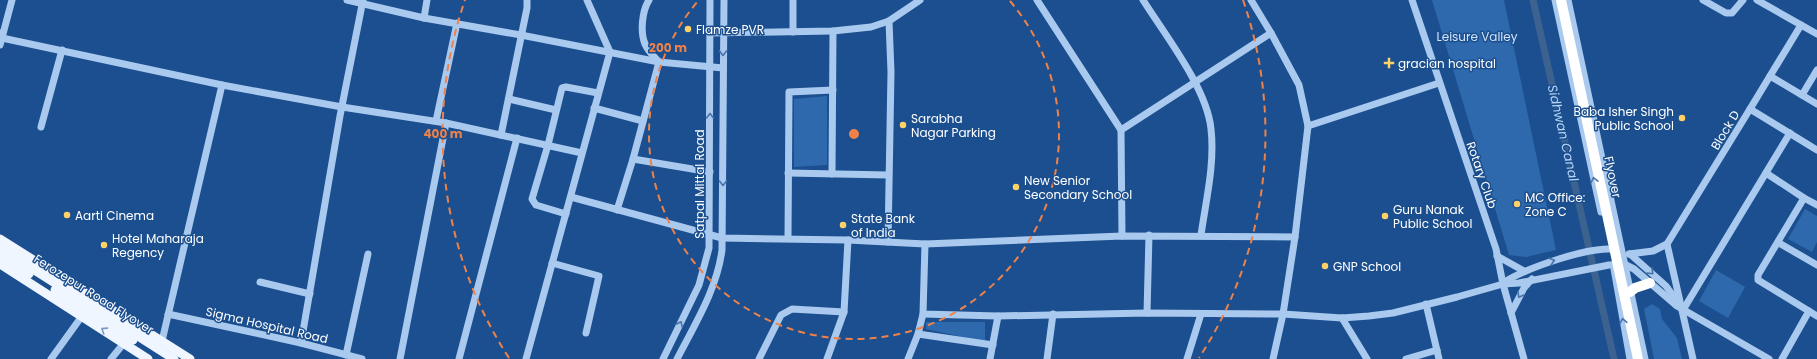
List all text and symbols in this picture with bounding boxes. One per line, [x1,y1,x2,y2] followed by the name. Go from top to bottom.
[696,21,764,38] place label: Flamze PVR
[683,24,693,34] marker: Flamze PVR
[1437,28,1518,45] park label: Leisure Valley
[649,39,687,56] text: 200 m
[719,50,727,56] one-way arrow
[1398,55,1496,72] place label: gracian hospital
[1383,57,1395,69] marker: gracian hospital
[1543,83,1584,184] water label: Sidhwan Canal
[1574,103,1674,134] place label: Baba Isher Singh Public School
[1707,107,1743,153] street label: Block D
[911,110,996,141] place label: Sarabha Nagar Parking
[706,113,714,119] one-way arrow
[1677,113,1687,123] marker: Baba Isher Singh Public School
[898,120,908,130] marker: Sarabha Nagar Parking
[423,125,463,142] text: 400 m
[847,127,861,141] centre of rings
[691,129,708,239] street label: Satpal Mittal Road
[1463,139,1501,211] street label: Rotary Club
[1600,155,1626,200] street label: Flyover
[1024,172,1132,203] place label: New Senior Secondary School
[1590,176,1599,183] one-way arrow
[719,180,727,186] one-way arrow
[1011,182,1021,192] marker: New Senior Secondary School
[1525,189,1585,220] place label: MC Office: Zone C
[1512,199,1522,209] marker: MC Office: Zone C
[1393,201,1473,232] place label: Guru Nanak Public School
[75,207,154,224] place label: Aarti Cinema
[62,210,72,220] marker: Aarti Cinema
[851,210,916,241] place label: State Bank of India
[1380,211,1390,221] marker: Guru Nanak Public School
[838,220,848,230] marker: State Bank of India
[112,230,204,261] place label: Hotel Maharaja Regency
[99,240,109,250] marker: Hotel Maharaja Regency
[31,250,158,338] street label: Ferozepur Road Flyover
[1549,257,1556,266] one-way arrow
[1333,258,1401,275] place label: GNP School
[1320,261,1330,271] marker: GNP School
[1646,267,1654,275] one-way arrow
[1517,291,1524,298] one-way arrow
[204,303,330,347] street label: Sigma Hospital Road
[1619,318,1627,324] one-way arrow
[675,320,683,328] one-way arrow
[101,327,108,335] one-way arrow

